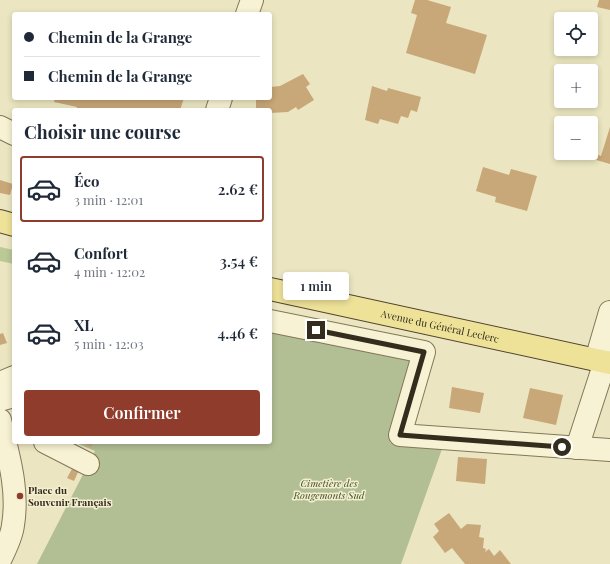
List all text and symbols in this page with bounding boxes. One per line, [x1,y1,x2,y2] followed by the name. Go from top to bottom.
[554,12,598,160] map controls
[554,12,598,56] button: locate
[48,27,192,47] text: Chemin de la Grange
[554,64,598,108] button: +
[48,66,192,86] text: Chemin de la Grange
[554,116,598,160] button: −
[24,120,181,144] text: Choisir une course
[26,171,62,207] icon: car
[74,171,99,191] text: Éco
[218,179,258,199] text: 2.62 €
[74,191,143,208] text: 3 min · 12:01
[26,243,62,279] icon: car
[74,243,128,263] text: Confort
[220,251,258,271] text: 3.54 €
[74,263,145,280] text: 4 min · 12:02
[283,272,349,300] callout: 1 min
[300,277,332,294] text: 1 min
[379,306,500,346] street label: Avenue du Général Leclerc
[26,315,62,351] icon: car
[74,315,94,335] text: XL
[307,321,325,339] route end
[217,323,258,343] text: 4.46 €
[74,335,144,352] text: 5 min · 12:03
[24,390,260,436] button: Confirmer
[553,438,571,456] route start
[292,476,365,502] park label: Cimetière des Rougemonts Sud
[28,483,112,509] place label: Place du Souvenir Français
[15,491,25,501] marker: Place du Souvenir Français

